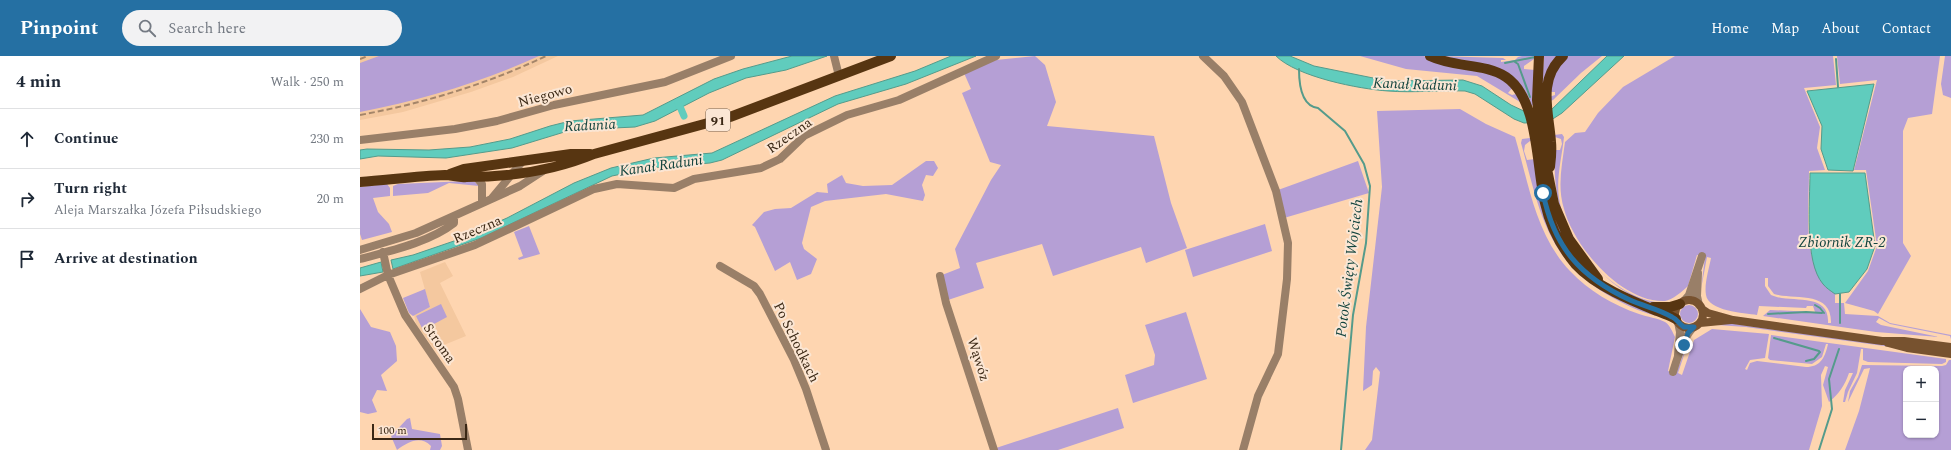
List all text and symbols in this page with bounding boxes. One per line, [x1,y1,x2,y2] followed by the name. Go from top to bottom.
[122,10,402,46] search box
[20,14,98,43] text: Pinpoint
[136,17,158,39] icon: search
[168,17,246,40] text: Search here
[1711,18,1749,39] text: Home
[1771,18,1799,39] text: Map
[1821,18,1860,39] text: About
[1882,18,1931,39] text: Contact
[16,69,61,95] text: 4 min
[270,72,344,92] text: Walk · 250 m
[1372,72,1457,97] water label: Kanał Raduni
[516,78,575,113] street label: Niegowo
[706,109,730,131] road number: 91
[762,112,816,159] street label: Rzeczna
[563,113,617,138] water label: Radunia
[54,127,119,150] text: Continue
[16,128,38,150] icon: ahead
[310,129,344,149] text: 230 m
[618,148,704,183] water label: Kanał Raduni
[54,177,127,200] text: Turn right
[1534,184,1552,202] route start
[16,188,38,210] icon: right
[317,189,344,209] text: 20 m
[1330,197,1369,339] water label: Potok Święty Wojciech
[54,200,261,220] text: Aleja Marszałka Józefa Piłsudskiego
[450,210,505,249] street label: Rzeczna
[1798,231,1886,254] water label: Zbiornik ZR-2
[54,247,198,270] text: Arrive at destination
[16,248,38,270] icon: arrive
[768,298,825,386] street label: Po Schodkach
[418,319,461,368] street label: Stroma
[962,335,995,384] street label: Wąwóz
[1675,336,1693,354] route end
[1903,366,1939,438] map controls
[1903,366,1939,402] button: +
[1903,402,1939,438] button: −
[372,422,467,441] scale bar
[378,422,407,439] text: 100 m

